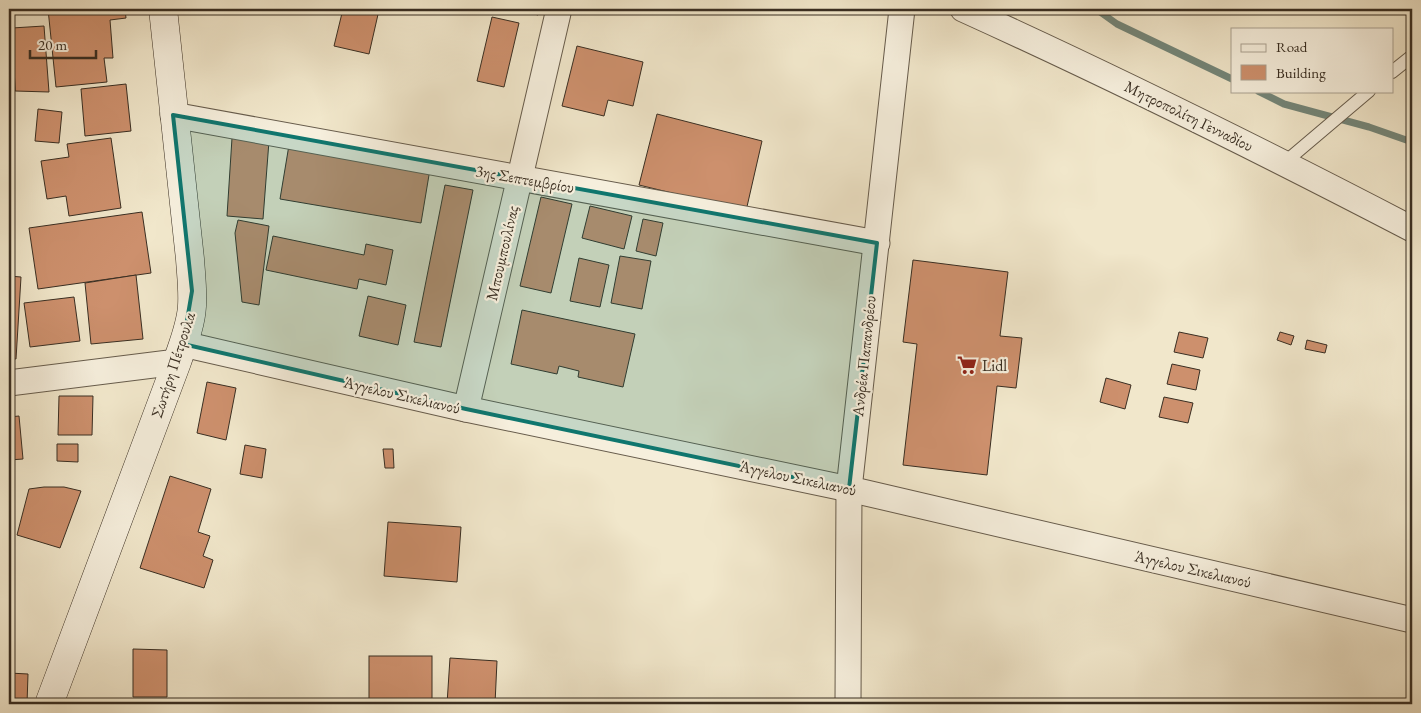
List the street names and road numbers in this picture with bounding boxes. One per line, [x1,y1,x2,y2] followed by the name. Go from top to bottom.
[1121,76,1257,156] street label: Μητροπολίτη Γενναδίου
[474,160,576,198] street label: 3ης Σεπτεμβρίου
[481,203,523,303] street label: Μπουμπουλίνας
[847,294,881,419] street label: Ανδρέα Παπανδρέου
[146,309,200,421] street label: Σωτήρη Πέτρουλα
[341,371,462,419] street label: Άγγελου Σικελιανού
[737,455,858,501] street label: Άγγελου Σικελιανού
[1132,545,1253,593] street label: Άγγελου Σικελιανού

